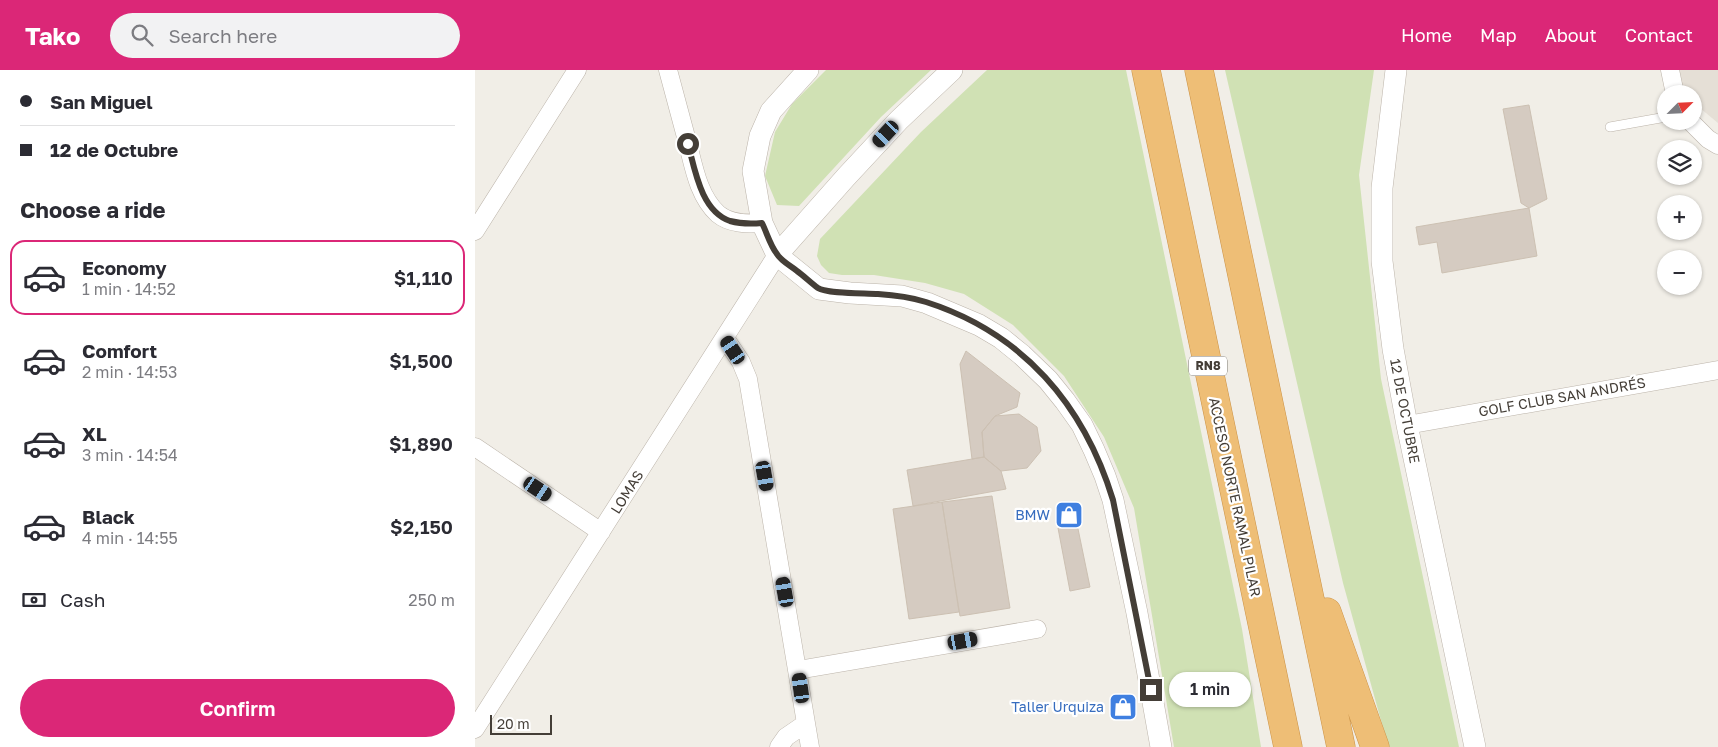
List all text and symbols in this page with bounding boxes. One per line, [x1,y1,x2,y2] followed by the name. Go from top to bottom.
[110,13,460,58] search box
[25,21,80,50] text: Tako
[128,21,156,49] icon: search
[168,24,277,47] text: Search here
[1401,24,1452,46] text: Home
[1480,24,1517,46] text: Map
[1545,24,1597,46] text: About
[1625,24,1693,46] text: Contact
[1657,85,1703,130] north arrow
[1657,85,1702,295] map controls
[50,90,153,113] text: San Miguel
[870,118,901,150] car
[677,133,699,155] route start
[50,138,178,161] text: 12 de Octubre
[1657,140,1702,185] button: layers
[1657,195,1702,240] button: +
[20,196,166,223] text: Choose a ride
[1657,250,1702,295] button: −
[22,255,67,300] icon: car
[82,256,167,279] text: Economy
[394,266,453,289] text: $1,110
[82,279,176,299] text: 1 min · 14:52
[718,333,747,367] car
[22,338,67,383] icon: car
[82,339,157,362] text: Comfort
[389,349,453,372] text: $1,500
[1189,356,1227,376] road number: RN8
[1387,357,1424,465] street label: 12 DE OCTUBRE
[82,362,177,382] text: 2 min · 14:53
[1477,373,1647,420] street label: GOLF CLUB SAN ANDRÉS
[1206,396,1265,598] street label: ACCESO NORTE RAMAL PILAR
[22,421,67,466] icon: car
[82,422,107,445] text: XL
[389,432,453,455] text: $1,890
[82,445,178,465] text: 3 min · 14:54
[755,460,774,492] car
[607,467,647,517] street label: LOMAS
[521,474,554,504] car
[1054,500,1084,530] shop icon: BMW
[22,504,67,549] icon: car
[82,505,135,528] text: Black
[1015,506,1051,523] place label: BMW
[390,515,453,538] text: $2,150
[82,528,178,548] text: 4 min · 14:55
[775,576,794,608] car
[20,586,48,614] icon: cash
[60,588,105,611] text: Cash
[408,590,455,610] text: 250 m
[946,631,979,651] car
[791,672,810,704] car
[1169,672,1251,708] callout: 1 min
[20,679,455,737] button: Confirm
[1140,679,1162,701] route end
[1190,679,1230,699] text: 1 min
[1108,692,1138,722] shop icon: Taller Urquiza
[1011,698,1104,715] place label: Taller Urquiza
[490,712,553,735] scale bar
[497,715,530,732] text: 20 m

